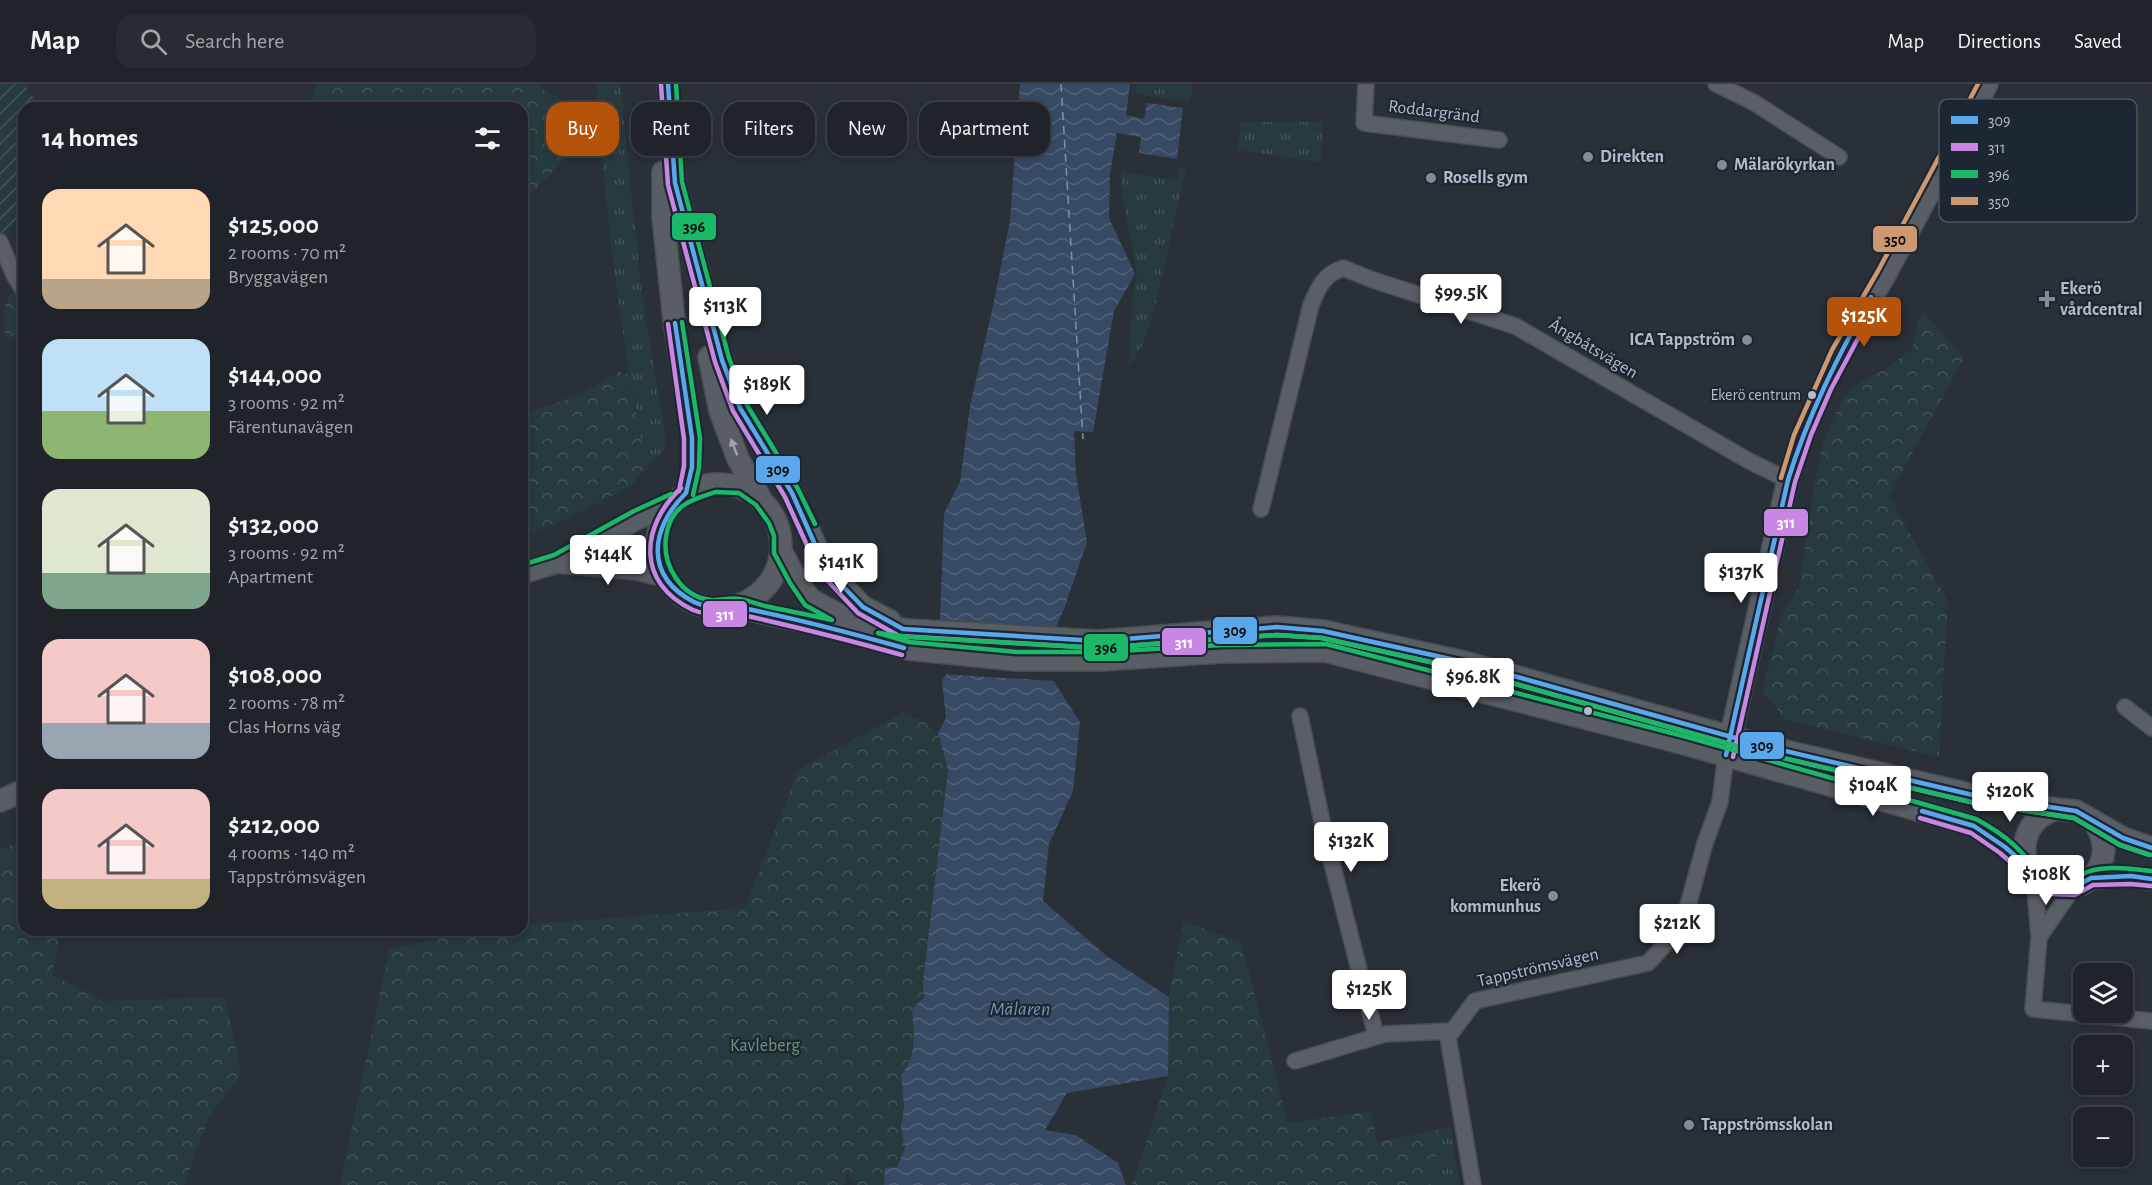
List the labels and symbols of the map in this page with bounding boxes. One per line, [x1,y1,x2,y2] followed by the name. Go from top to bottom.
[1387,97,1481,127] street label: Roddargränd
[1939,99,2137,222] legend
[1988,113,2011,129] text: 309
[1988,140,2006,156] text: 311
[1600,148,1664,166] place label: Direkten
[1581,150,1595,164] marker: Direkten
[1734,156,1835,174] place label: Mälarökyrkan
[1715,158,1729,172] marker: Mälarökyrkan
[1988,167,2010,183] text: 396
[1443,169,1528,187] place label: Rosells gym
[1424,171,1438,185] marker: Rosells gym
[1988,194,2010,210] text: 350
[671,212,717,241] line badge: 396
[683,219,705,235] text: 396
[1872,225,1918,253] line badge: 350
[1884,232,1906,248] text: 350
[1412,274,1510,325] pin: $99.5K
[2060,280,2143,319] place label: Ekerö vårdcentral
[683,287,767,338] pin: $113K
[2038,290,2056,308] marker: Ekerö vårdcentral
[1822,297,1906,348] pin: $125K
[1545,313,1642,383] street label: Ångbåtsvägen
[1629,331,1735,349] place label: ICA Tappström
[1740,333,1754,347] marker: ICA Tappström
[725,365,809,416] pin: $189K
[1710,387,1801,403] place label: Ekerö centrum
[1806,389,1818,401] marker: Ekerö centrum
[728,438,738,456] one-way arrow
[755,455,801,484] line badge: 309
[767,462,790,478] text: 309
[1763,508,1809,537] line badge: 311
[1777,515,1795,531] text: 311
[566,535,650,586] pin: $144K
[799,543,883,594] pin: $141K
[1699,553,1783,604] pin: $137K
[702,600,748,628] line badge: 311
[716,607,734,623] text: 311
[1212,616,1258,645] line badge: 309
[1224,623,1247,639] text: 309
[1161,627,1207,656] line badge: 311
[1083,633,1129,662] line badge: 396
[1175,635,1193,651] text: 311
[1095,640,1117,656] text: 396
[1424,658,1522,709] pin: $96.8K
[1582,705,1594,717] unlabelled marker
[1739,731,1785,760] line badge: 309
[1751,738,1774,754] text: 309
[1831,766,1915,817] pin: $104K
[1968,772,2052,823] pin: $120K
[1309,822,1393,873] pin: $132K
[2004,855,2088,906] pin: $108K
[1450,877,1541,916] place label: Ekerö kommunhus
[1546,889,1560,903] marker: Ekerö kommunhus
[1635,904,1719,955] pin: $212K
[1475,945,1601,991] street label: Tappströmsvägen
[1327,970,1411,1021] pin: $125K
[990,999,1050,1019] water label: Mälaren
[730,1037,800,1055] park label: Kavleberg
[1701,1116,1833,1134] place label: Tappströmsskolan
[1682,1118,1696,1132] marker: Tappströmsskolan

